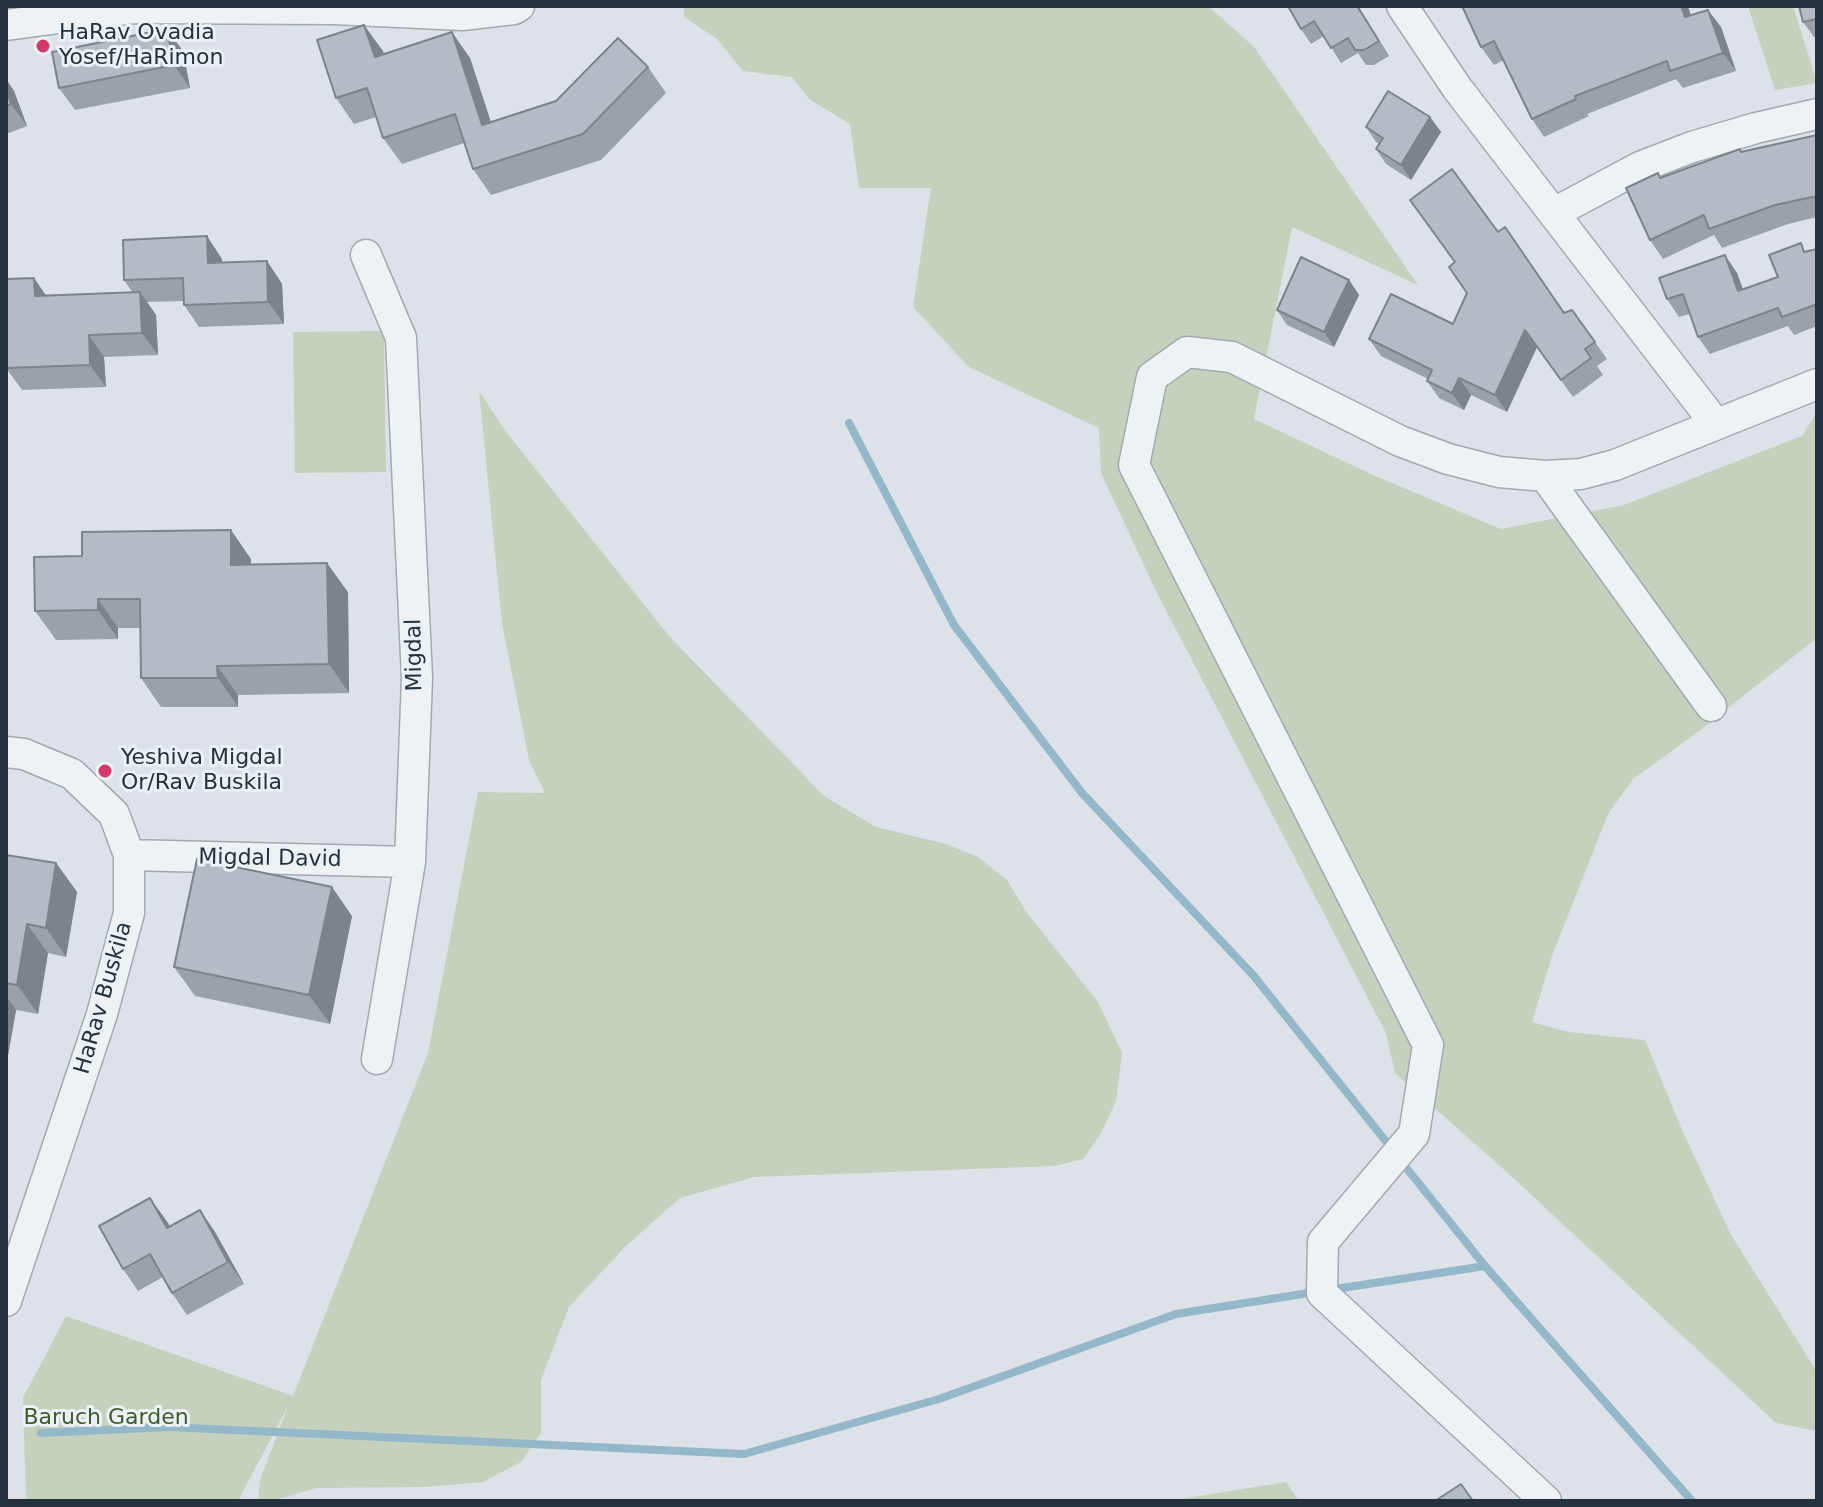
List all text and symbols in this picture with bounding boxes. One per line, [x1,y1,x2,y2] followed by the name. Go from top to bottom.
[59,20,223,72] place label: HaRav Ovadia Yosef/HaRimon
[34,37,52,55] marker: HaRav Ovadia Yosef/HaRimon
[401,618,429,692] street label: Migdal
[121,745,283,796] place label: Yeshiva Migdal Or/Rav Buskila
[96,762,114,780] marker: Yeshiva Migdal Or/Rav Buskila
[198,845,342,873] street label: Migdal David
[70,919,138,1077] street label: HaRav Buskila
[23,1405,189,1431] park label: Baruch Garden

